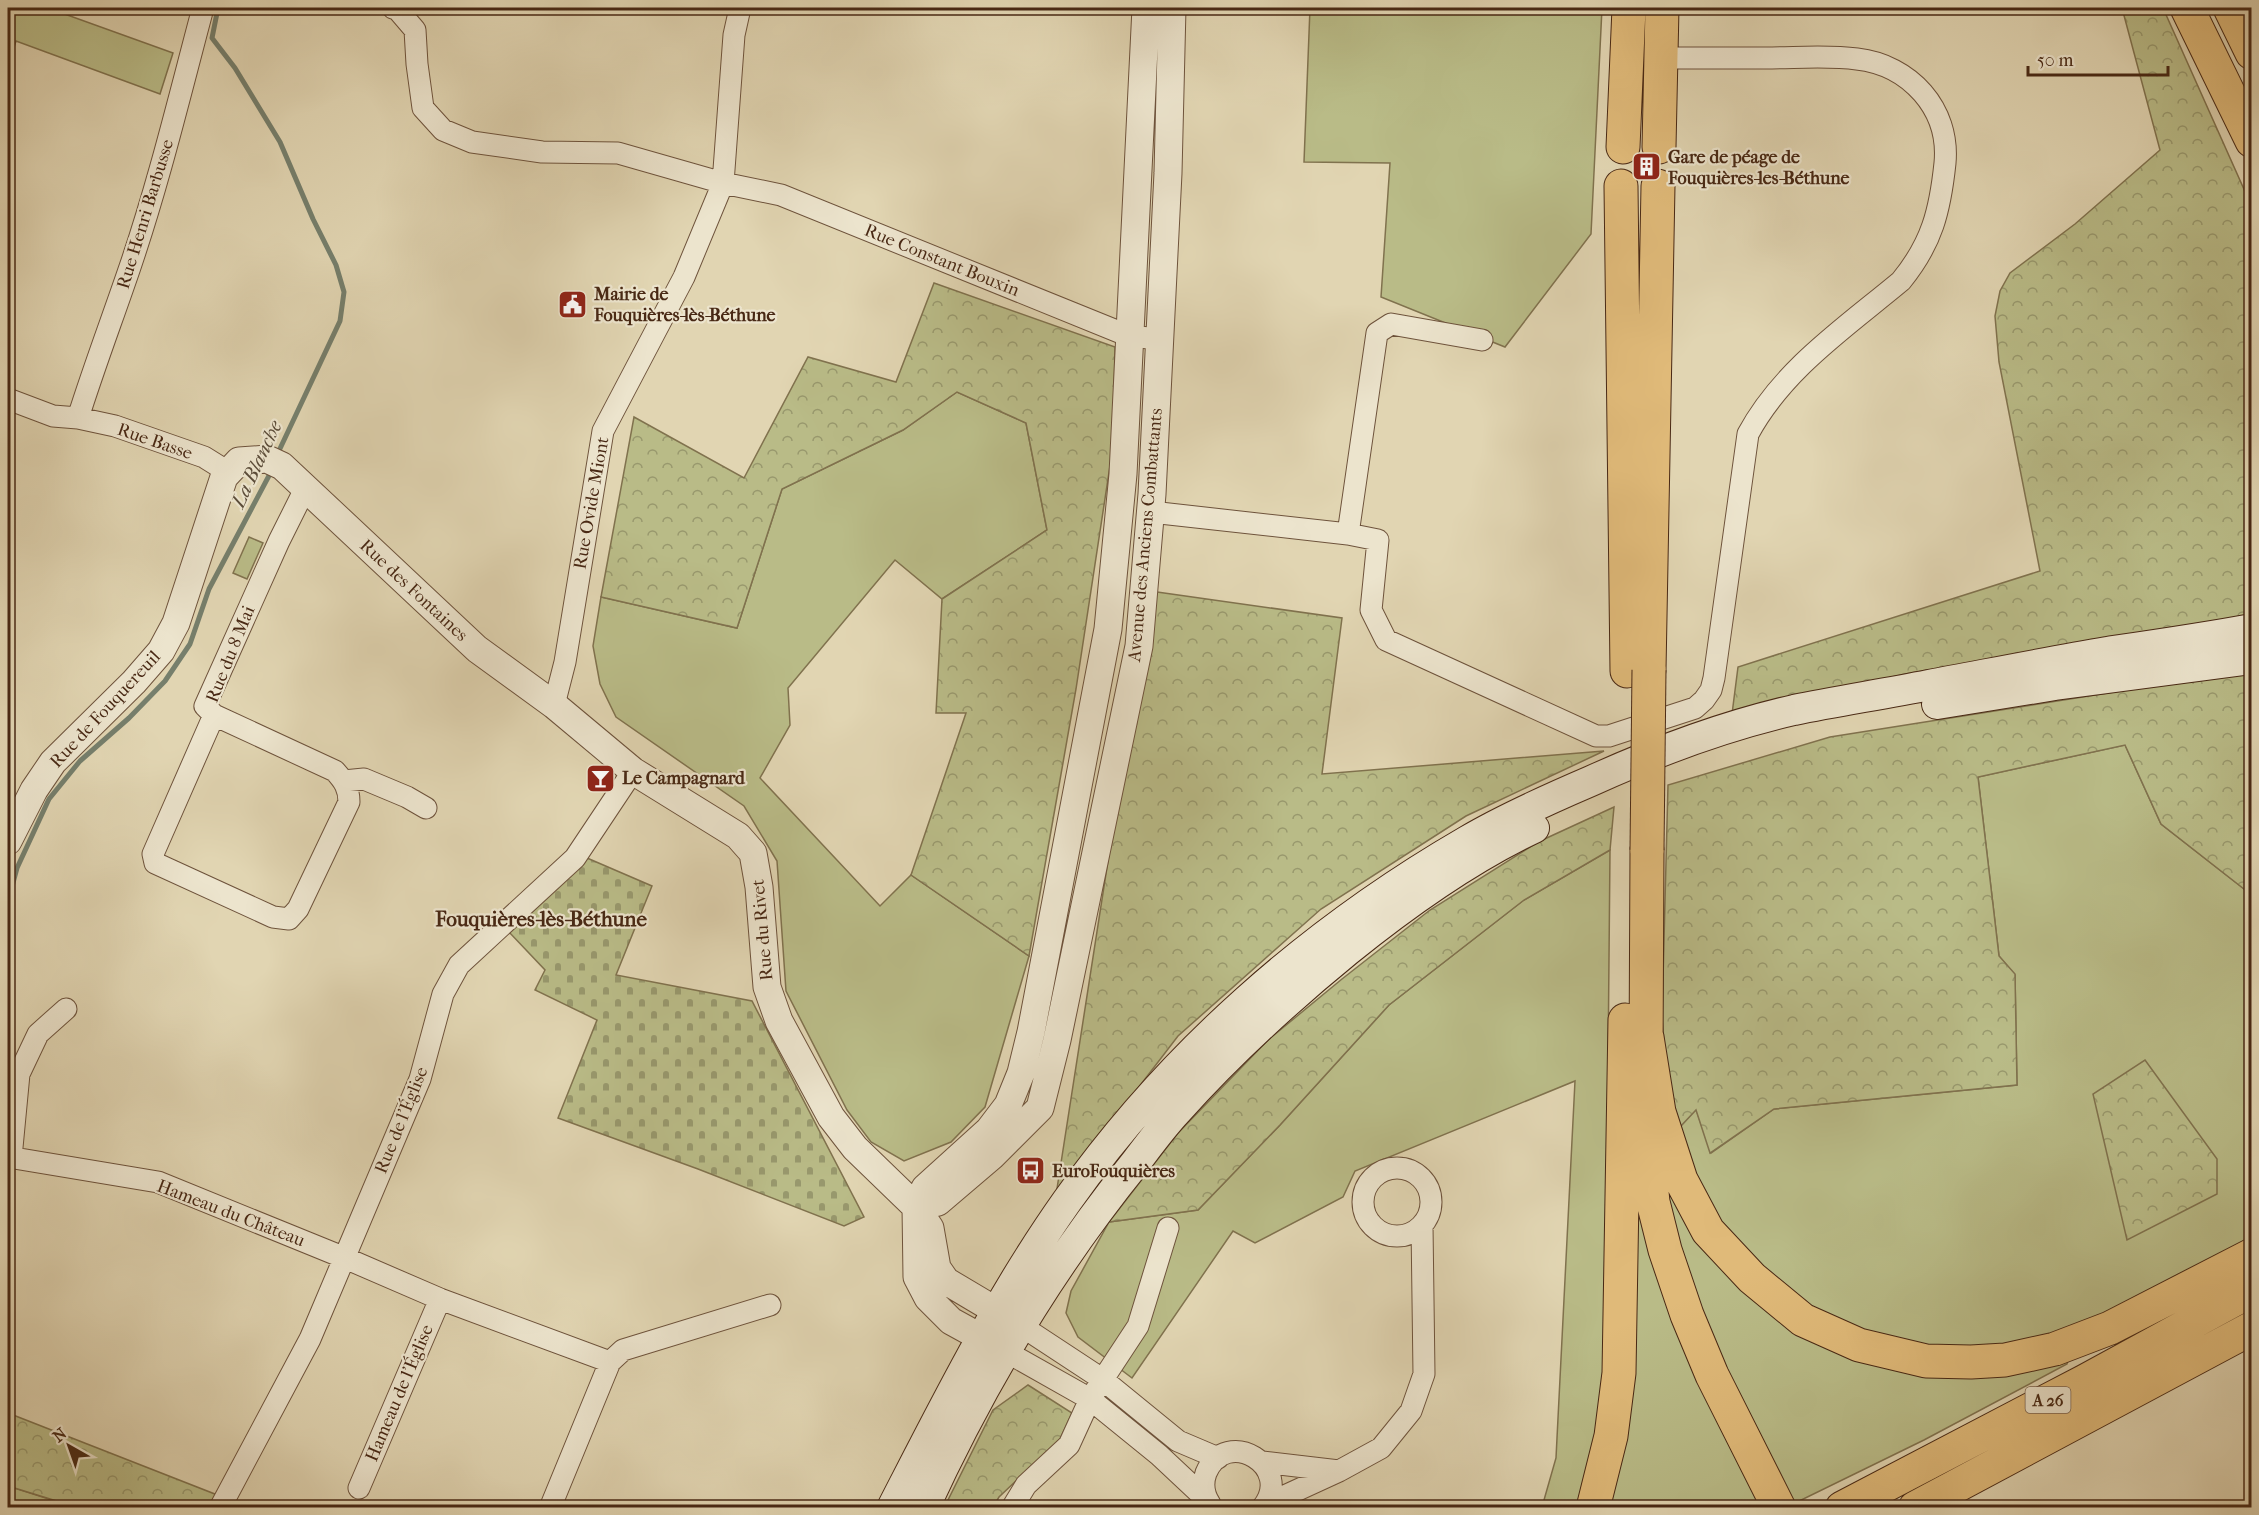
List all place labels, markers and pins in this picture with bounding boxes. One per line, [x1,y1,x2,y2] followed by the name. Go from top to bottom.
[1667,147,1850,189] place label: Gare de péage de Fouquières-les-Béthune
[1631,151,1663,183] building icon: Gare de péage de Fouquières-les-Béthune
[593,284,776,326] place label: Mairie de Fouquières-lès-Béthune
[557,288,589,320] public building icon: Mairie de Fouquières-lès-Béthune
[585,762,617,794] bar icon: Le Campagnard
[622,768,746,789] place label: Le Campagnard
[1015,1155,1047,1187] bus stop icon: EuroFouquières
[1052,1161,1175,1182] place label: EuroFouquières

